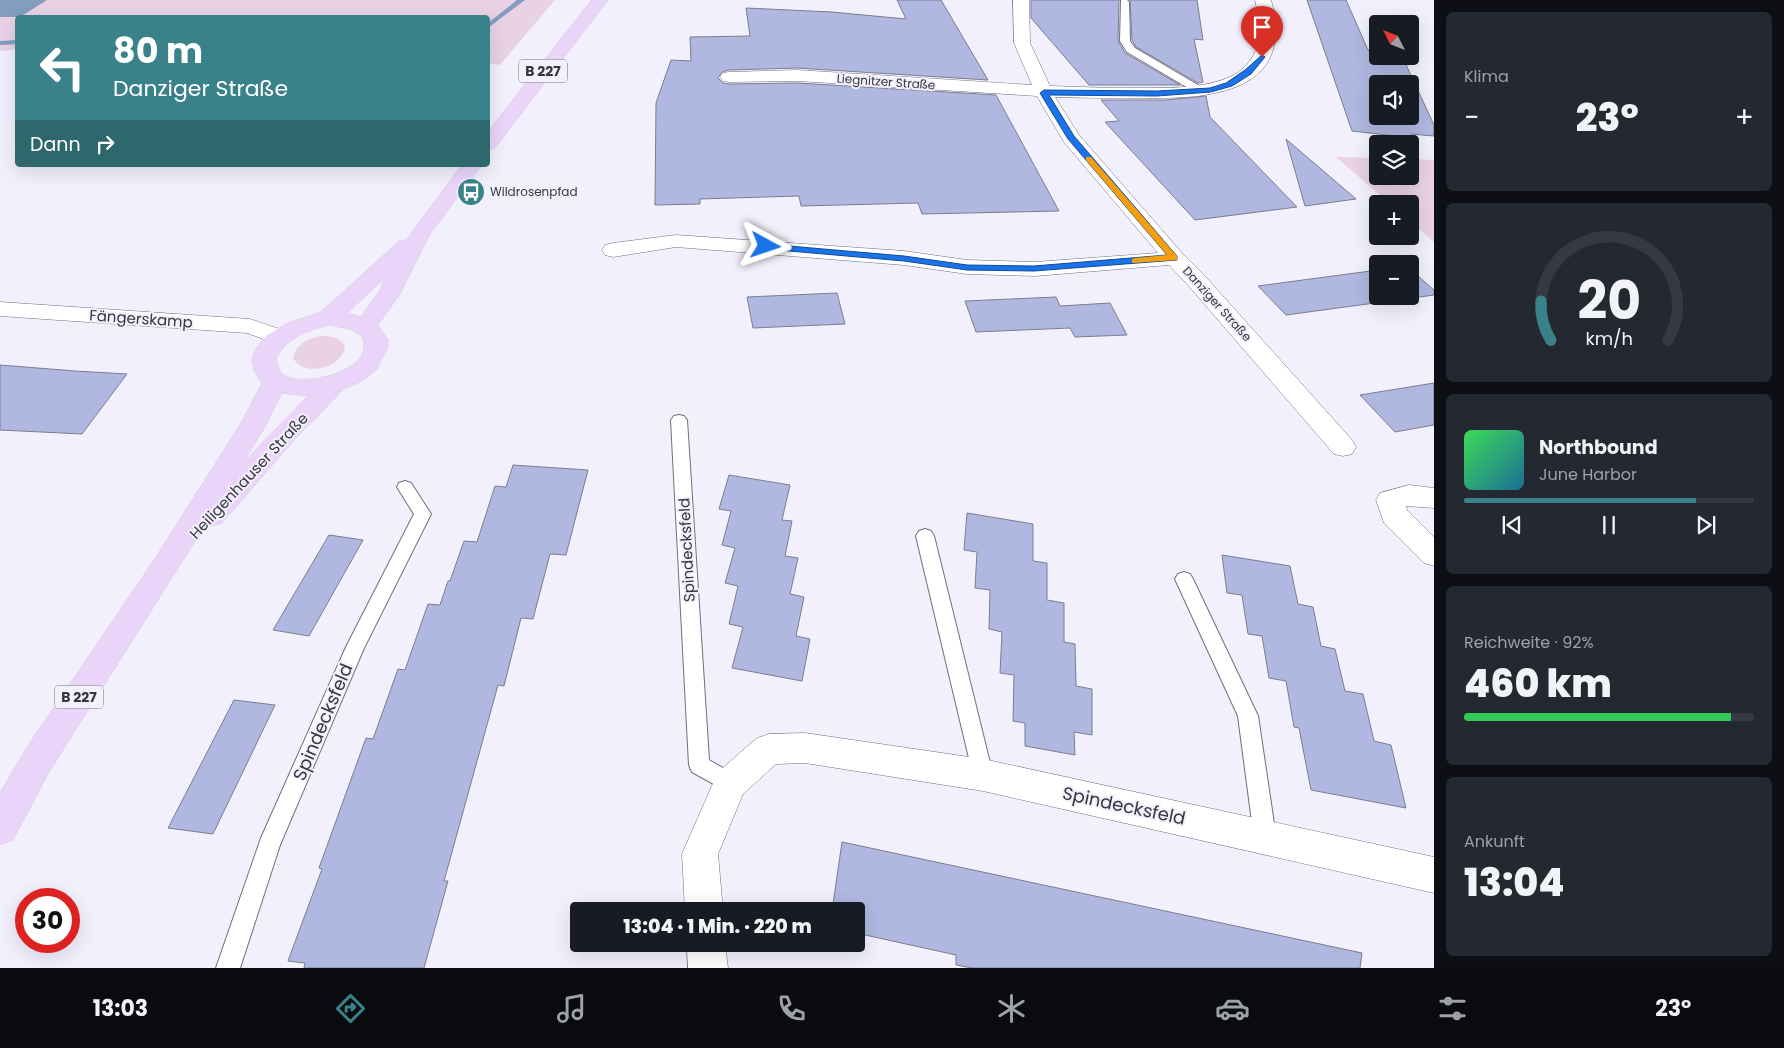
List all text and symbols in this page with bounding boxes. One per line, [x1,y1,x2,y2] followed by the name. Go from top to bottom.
[1241,6,1283,57] pin
[1248,13,1276,41] icon: arrive
[1369,15,1419,65] north arrow
[1369,15,1419,305] map controls
[113,26,203,75] text: 80 m
[30,35,95,100] icon: left
[519,59,567,82] road number: B 227
[1464,65,1509,88] text: Klima
[836,70,936,93] street label: Liegnitzer Straße
[113,73,288,104] text: Danziger Straße
[1369,75,1419,125] button: sound
[1576,91,1639,144] text: 23°
[1464,98,1479,137] text: −
[1735,98,1754,137] text: +
[91,130,119,158] icon: right
[30,131,81,158] text: Dann
[1369,135,1419,185] button: layers
[456,177,486,207] bus stop icon: Wildrosenpfad
[490,183,578,200] place label: Wildrosenpfad
[1369,195,1419,245] button: +
[739,219,791,271] position arrow
[1369,255,1419,305] button: −
[1179,262,1256,345] street label: Danziger Straße
[1577,264,1641,337] text: 20
[89,304,193,333] street label: Fängerskamp
[1585,326,1633,351] text: km/h
[185,408,313,543] street label: Heiligenhauser Straße
[1539,434,1658,461] text: Northbound
[1539,463,1637,486] text: June Harbor
[673,497,700,603] street label: Spindecksfeld
[1498,511,1526,539] icon: previous
[1595,511,1623,539] icon: pause
[1692,511,1720,539] icon: next
[1464,631,1594,654] text: Reichweite · 92%
[1464,657,1612,710] text: 460 km
[287,659,359,784] street label: Spindecksfeld
[55,686,103,709] road number: B 227
[1060,780,1188,831] street label: Spindecksfeld
[1464,830,1525,853] text: Ankunft
[1464,856,1565,909] text: 13:04
[15,888,80,953] speed limit sign: 30
[623,913,812,940] text: 13:04 · 1 Min. · 220 m
[333,991,368,1026] icon: directions
[554,991,589,1026] icon: music
[774,991,809,1026] icon: phone
[994,991,1029,1026] icon: climate
[1215,991,1250,1026] icon: car
[1435,991,1470,1026] icon: filters
[93,993,148,1024] text: 13:03
[1655,993,1691,1024] text: 23°

